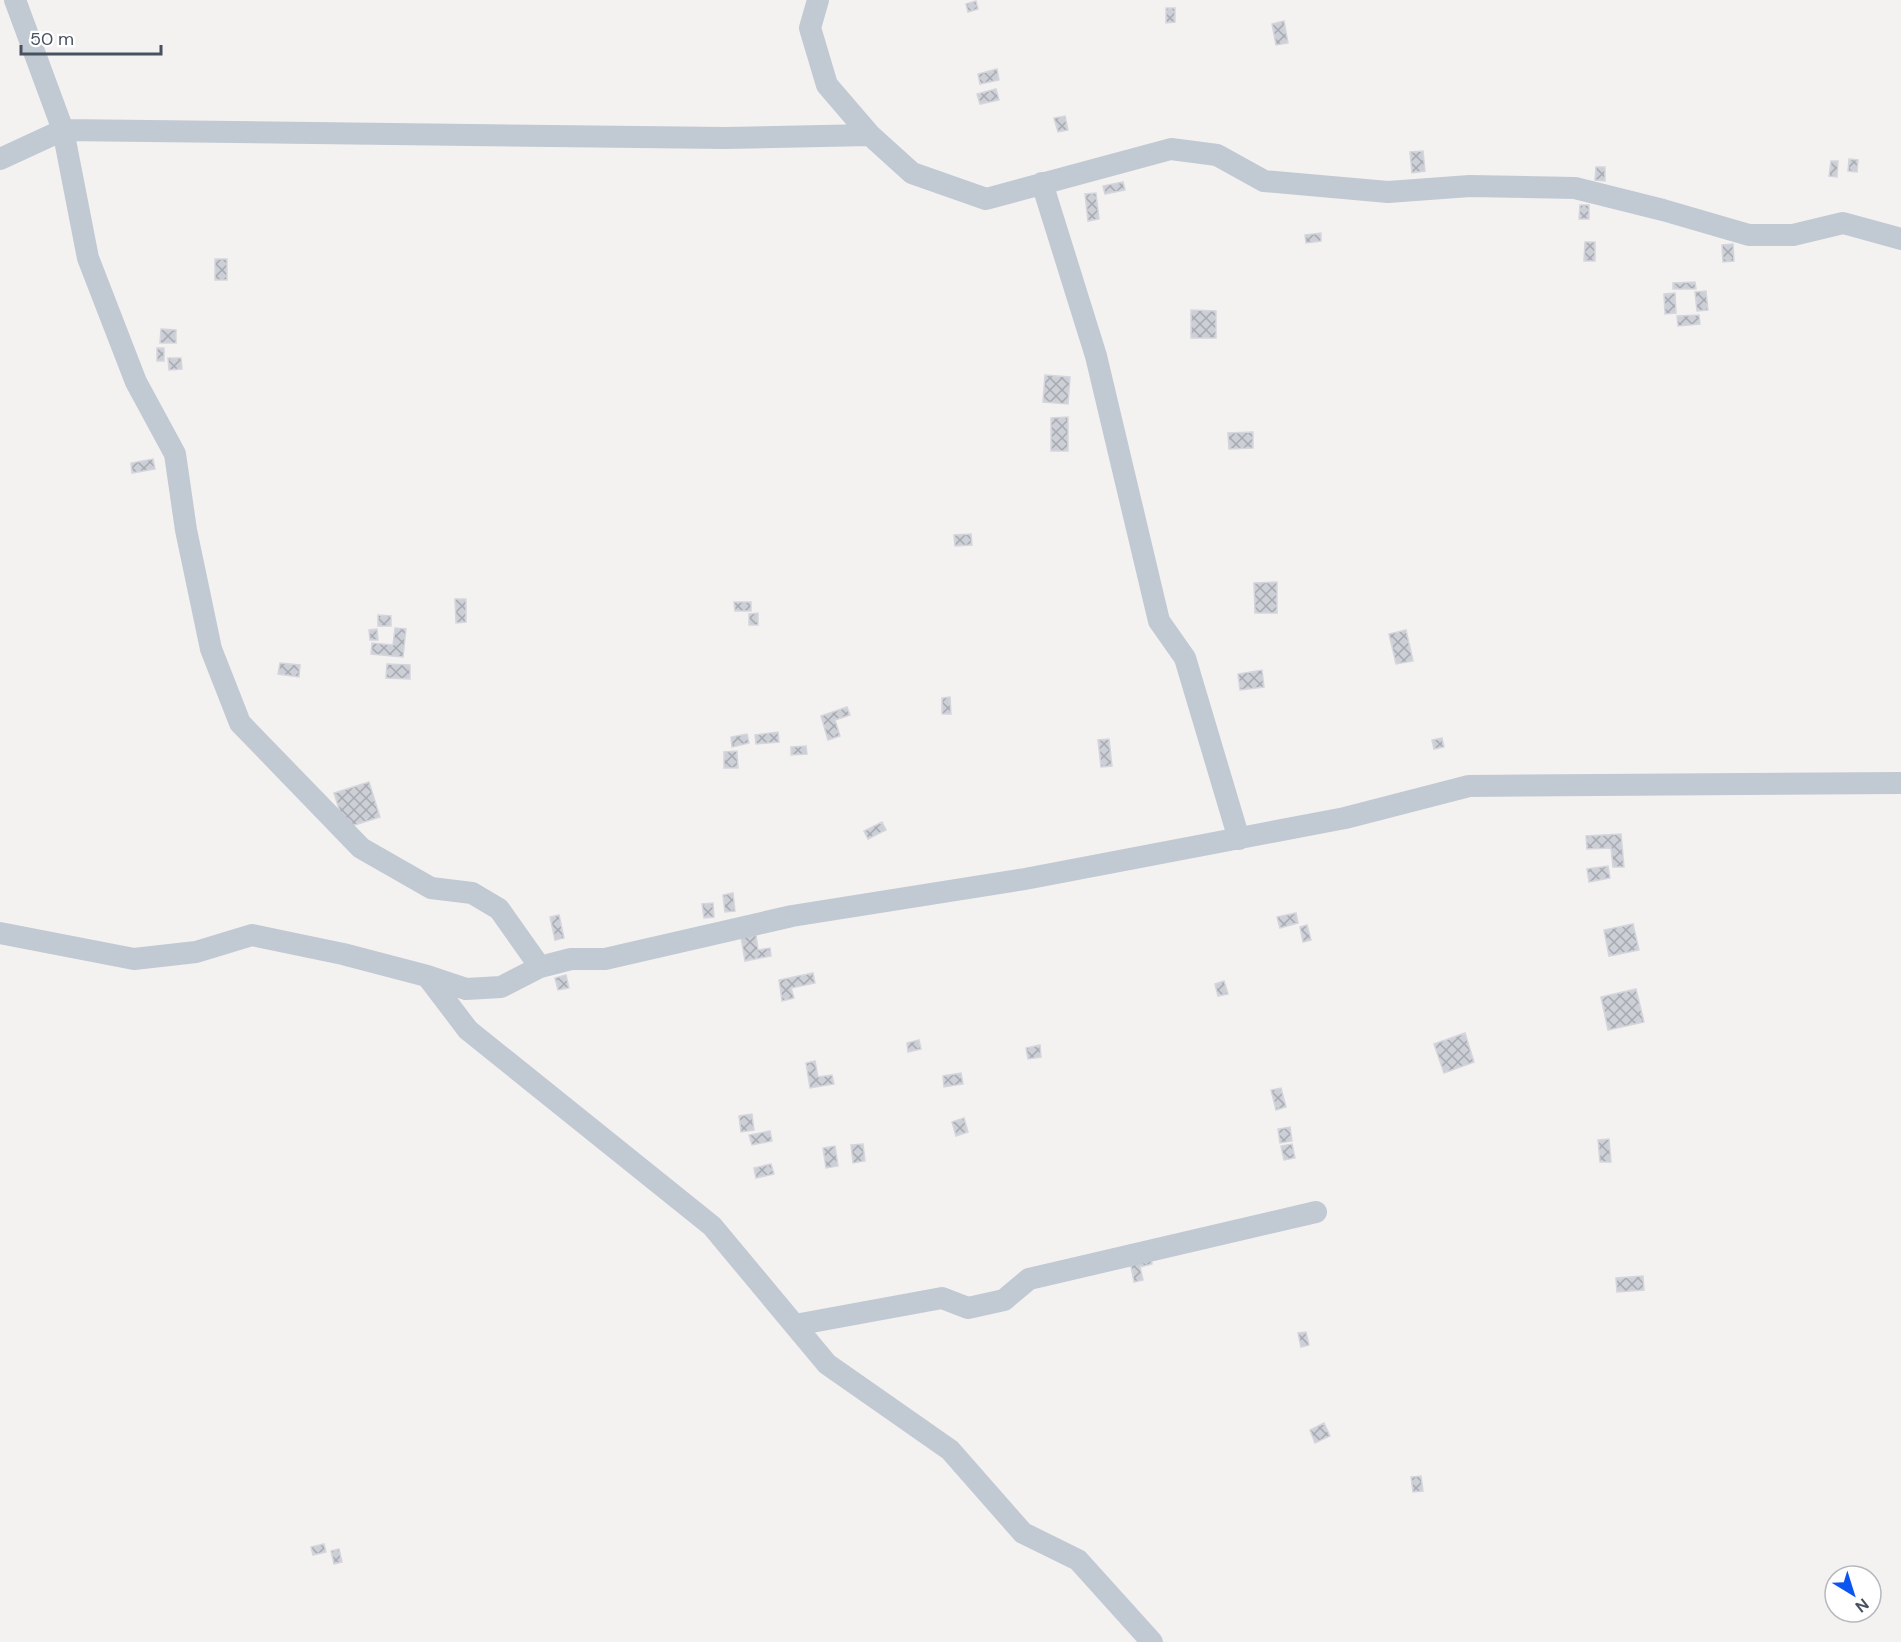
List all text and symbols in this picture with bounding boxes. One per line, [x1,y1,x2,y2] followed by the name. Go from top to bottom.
[21,18,160,56] scale bar
[30,27,74,51] text: 50 m
[1823,1564,1883,1624] north arrow
[1851,1594,1873,1617] text: N

